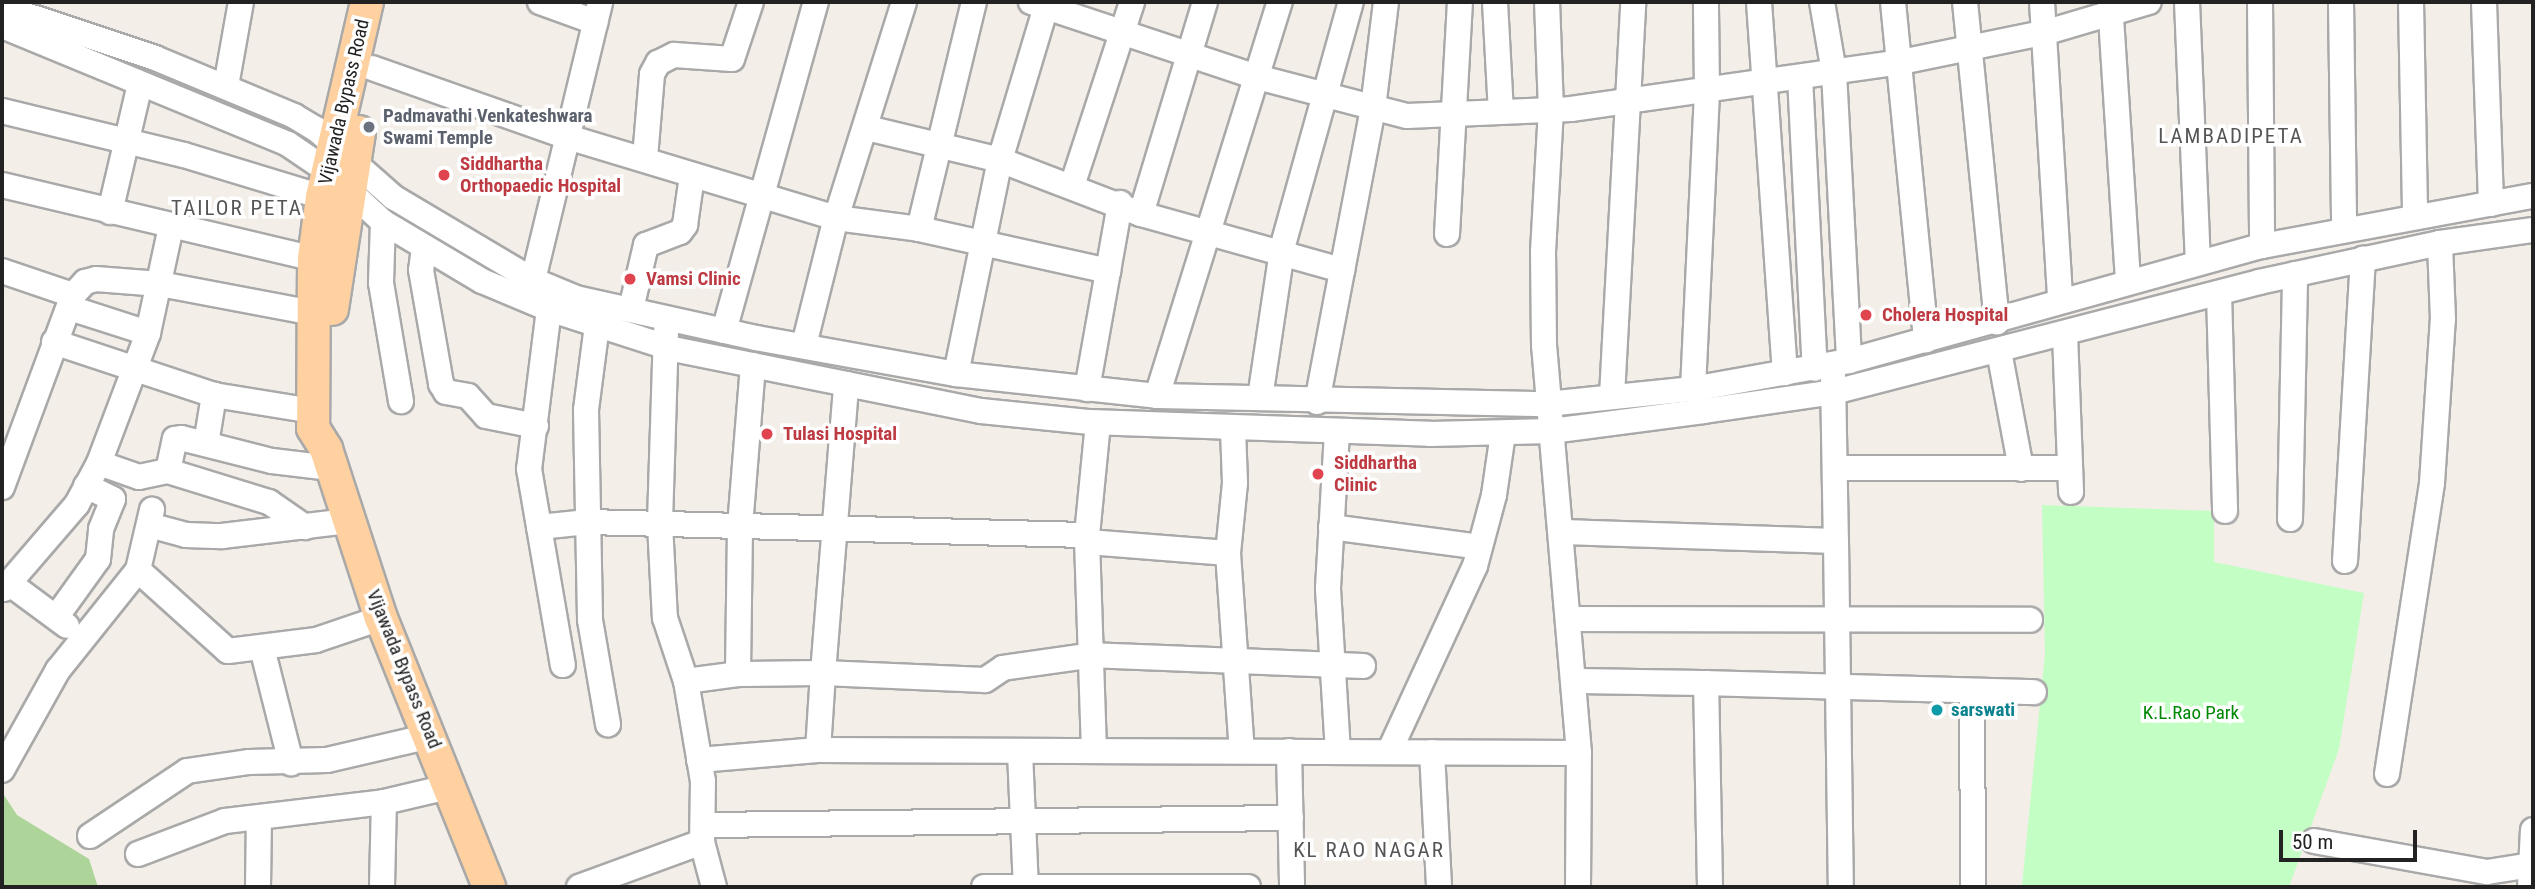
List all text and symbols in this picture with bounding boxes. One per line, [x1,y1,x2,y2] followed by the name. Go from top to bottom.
[314,17,374,187] street label: Vijawada Bypass Road
[383,105,593,149] place label: Padmavathi Venkateshwara Swami Temple
[361,119,377,135] marker: Padmavathi Venkateshwara Swami Temple
[2160,123,2302,149] district label: LAMBADIPETA
[460,153,621,197] place label: Siddhartha Orthopaedic Hospital
[434,165,454,185] marker: Siddhartha Orthopaedic Hospital
[172,195,302,221] district label: TAILOR PETA
[646,268,741,290] place label: Vamsi Clinic
[620,269,640,289] marker: Vamsi Clinic
[1882,304,2008,326] place label: Cholera Hospital
[1856,305,1876,325] marker: Cholera Hospital
[783,423,897,445] place label: Tulasi Hospital
[757,424,777,444] marker: Tulasi Hospital
[1334,452,1417,496] place label: Siddhartha Clinic
[1308,464,1328,484] marker: Siddhartha Clinic
[362,586,446,752] street label: Vijawada Bypass Road
[1951,699,2015,721] place label: sarswati
[1929,702,1945,718] marker: sarswati
[2143,702,2239,724] park label: K.L.Rao Park
[2283,816,2421,860] scale bar
[2292,830,2333,854] text: 50 m
[1295,837,1443,863] district label: KL RAO NAGAR

